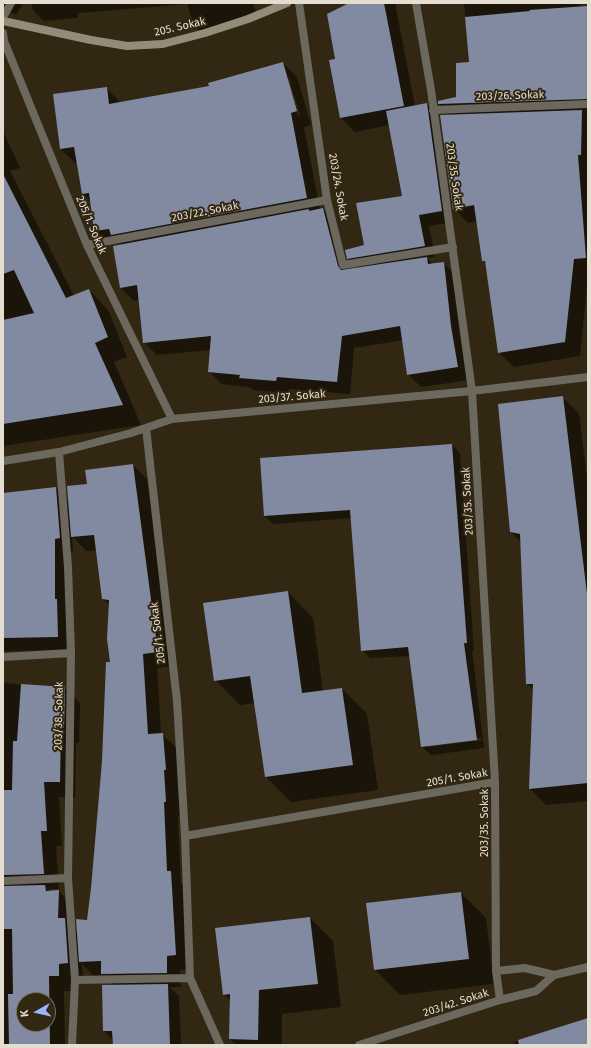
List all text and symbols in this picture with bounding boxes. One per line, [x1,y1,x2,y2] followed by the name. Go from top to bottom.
[153,15,207,39] street label: 205. Sokak
[476,88,544,104] street label: 203/26. Sokak
[443,142,465,212] street label: 203/35. Sokak
[326,152,350,222] street label: 203/24. Sokak
[73,194,109,256] street label: 205/1. Sokak
[170,199,240,225] street label: 203/22. Sokak
[258,387,326,407] street label: 203/37. Sokak
[460,467,476,535] street label: 203/35. Sokak
[148,602,168,664] street label: 205/1. Sokak
[52,682,66,750] street label: 203/38. Sokak
[425,766,489,790] street label: 205/1. Sokak
[478,789,492,857] street label: 203/35. Sokak
[422,986,490,1020] street label: 203/42. Sokak
[16,992,56,1032] north arrow
[18,1009,32,1018] text: K

